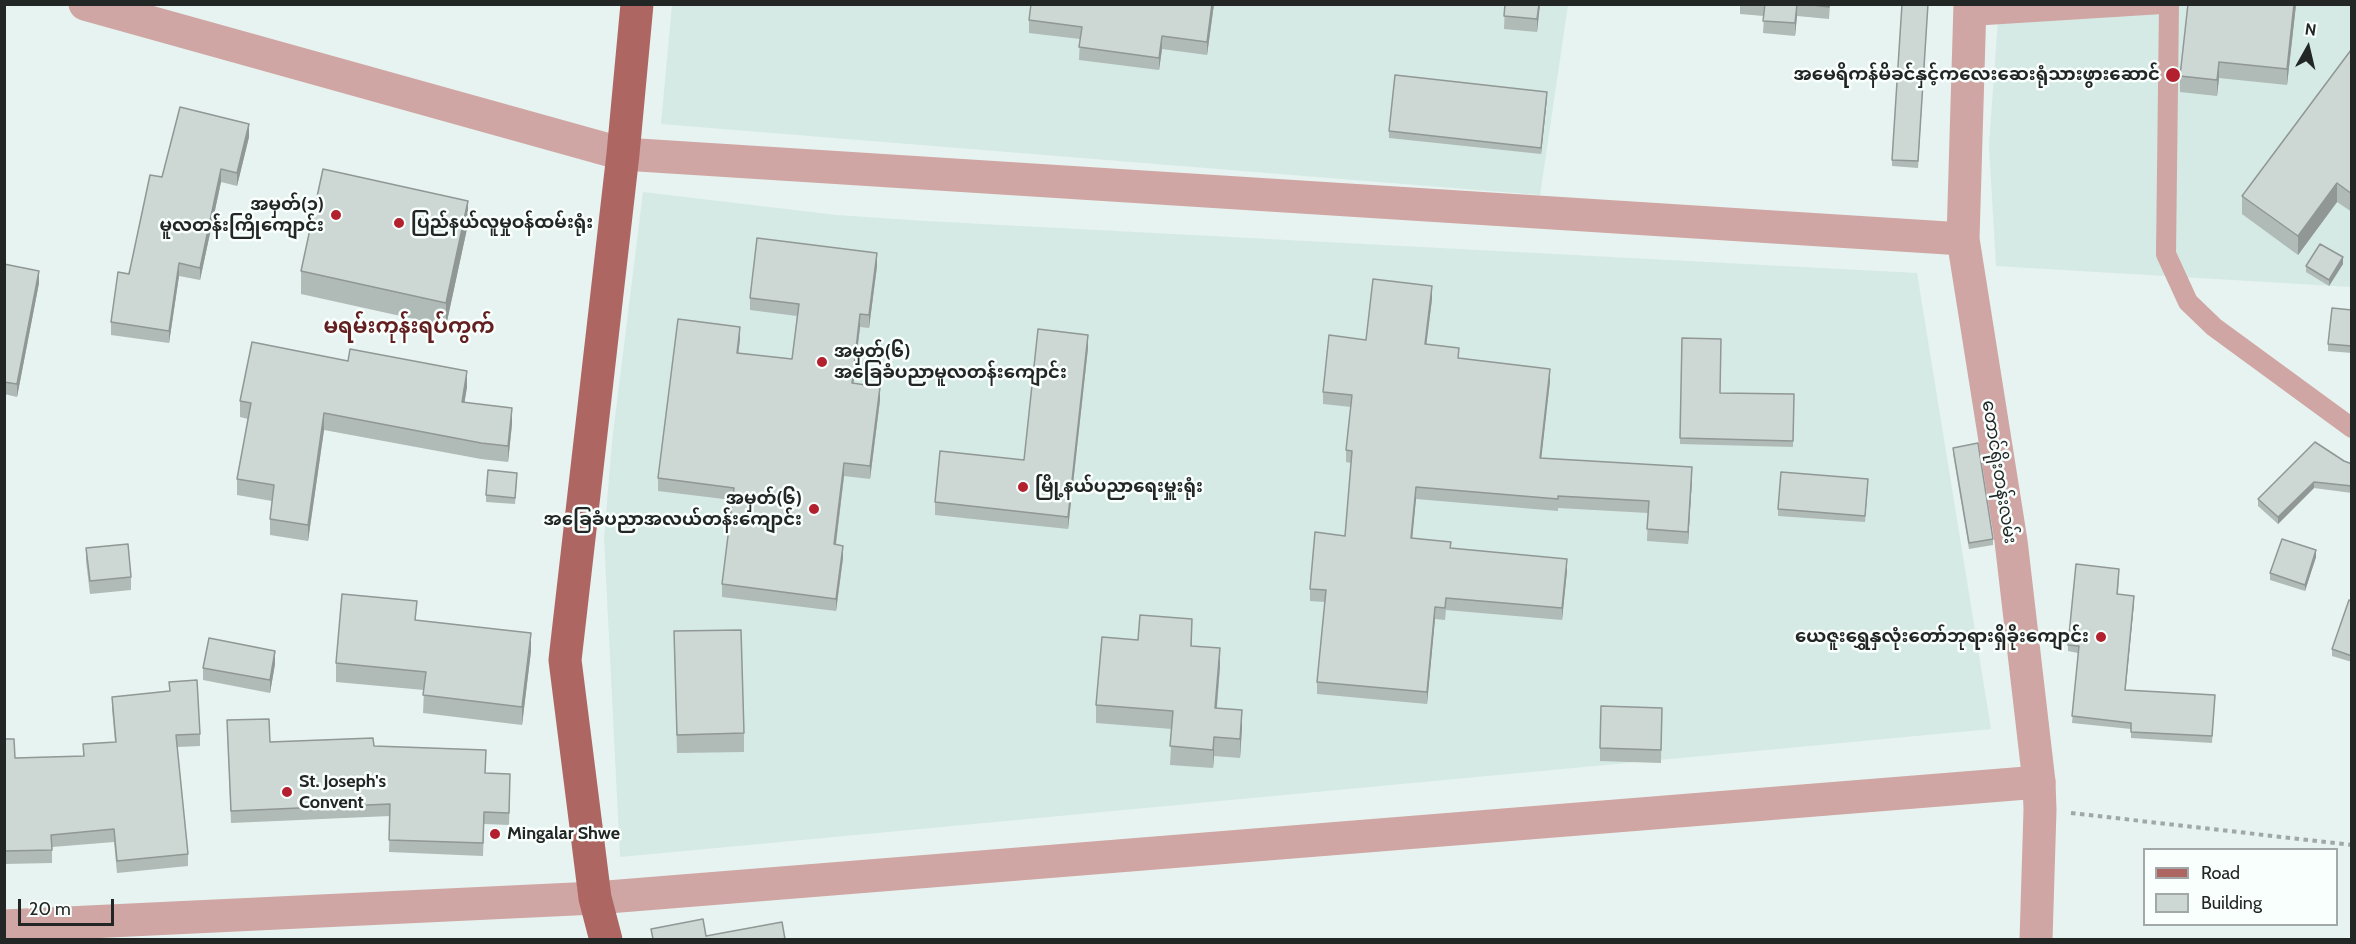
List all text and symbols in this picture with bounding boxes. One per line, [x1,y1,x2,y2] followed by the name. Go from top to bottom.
[2278,18,2338,78] north arrow
[2304,19,2317,40] text: N
[1794,64,2160,86] place label: အမေရိကန်မိခင်နှင့်ကလေးဆေးရုံသားဖွားဆောင်
[2164,66,2182,84] marker: အမေရိကန်မိခင်နှင့်ကလေးဆေးရုံသားဖွားဆောင်
[159,194,324,236] place label: အမှတ်(၁) မူလတန်းကြိုကျောင်း
[329,208,343,222] marker: အမှတ်(၁) မူလတန်းကြိုကျောင်း
[411,212,593,234] place label: ပြည်နယ်လူမှုဝန်ထမ်းရုံး
[392,216,406,230] marker: ပြည်နယ်လူမှုဝန်ထမ်းရုံး
[323,314,495,340] district label: မရမ်းကုန်းရပ်ကွက်
[834,341,1067,384] place label: အမှတ်(၆) အခြေခံပညာမူလတန်းကျောင်း
[815,355,829,369] marker: အမှတ်(၆) အခြေခံပညာမူလတန်းကျောင်း
[1977,399,2021,545] street label: တောင်ရိုးတန်းလမ်း
[1035,476,1203,498] place label: မြို့နယ်ပညာရေးမှူးရုံး
[1016,480,1030,494] marker: မြို့နယ်ပညာရေးမှူးရုံး
[544,488,802,530] place label: အမှတ်(၆) အခြေခံပညာအလယ်တန်းကျောင်း
[807,502,821,516] marker: အမှတ်(၆) အခြေခံပညာအလယ်တန်းကျောင်း
[1795,626,2089,648] place label: ယေဇူးရွှေနှလုံးတော်ဘုရားရှိခိုးကျောင်း
[2094,630,2108,644] marker: ယေဇူးရွှေနှလုံးတော်ဘုရားရှိခိုးကျောင်း
[299,771,386,814] place label: St. Joseph's Convent
[280,785,294,799] marker: St. Joseph's Convent
[507,823,620,845] place label: Mingalar Shwe
[488,827,502,841] marker: Mingalar Shwe
[2143,848,2338,926] legend
[2201,862,2240,884] text: Road
[21,887,117,925] scale bar
[2201,892,2262,914] text: Building
[29,898,71,920] text: 20 m

